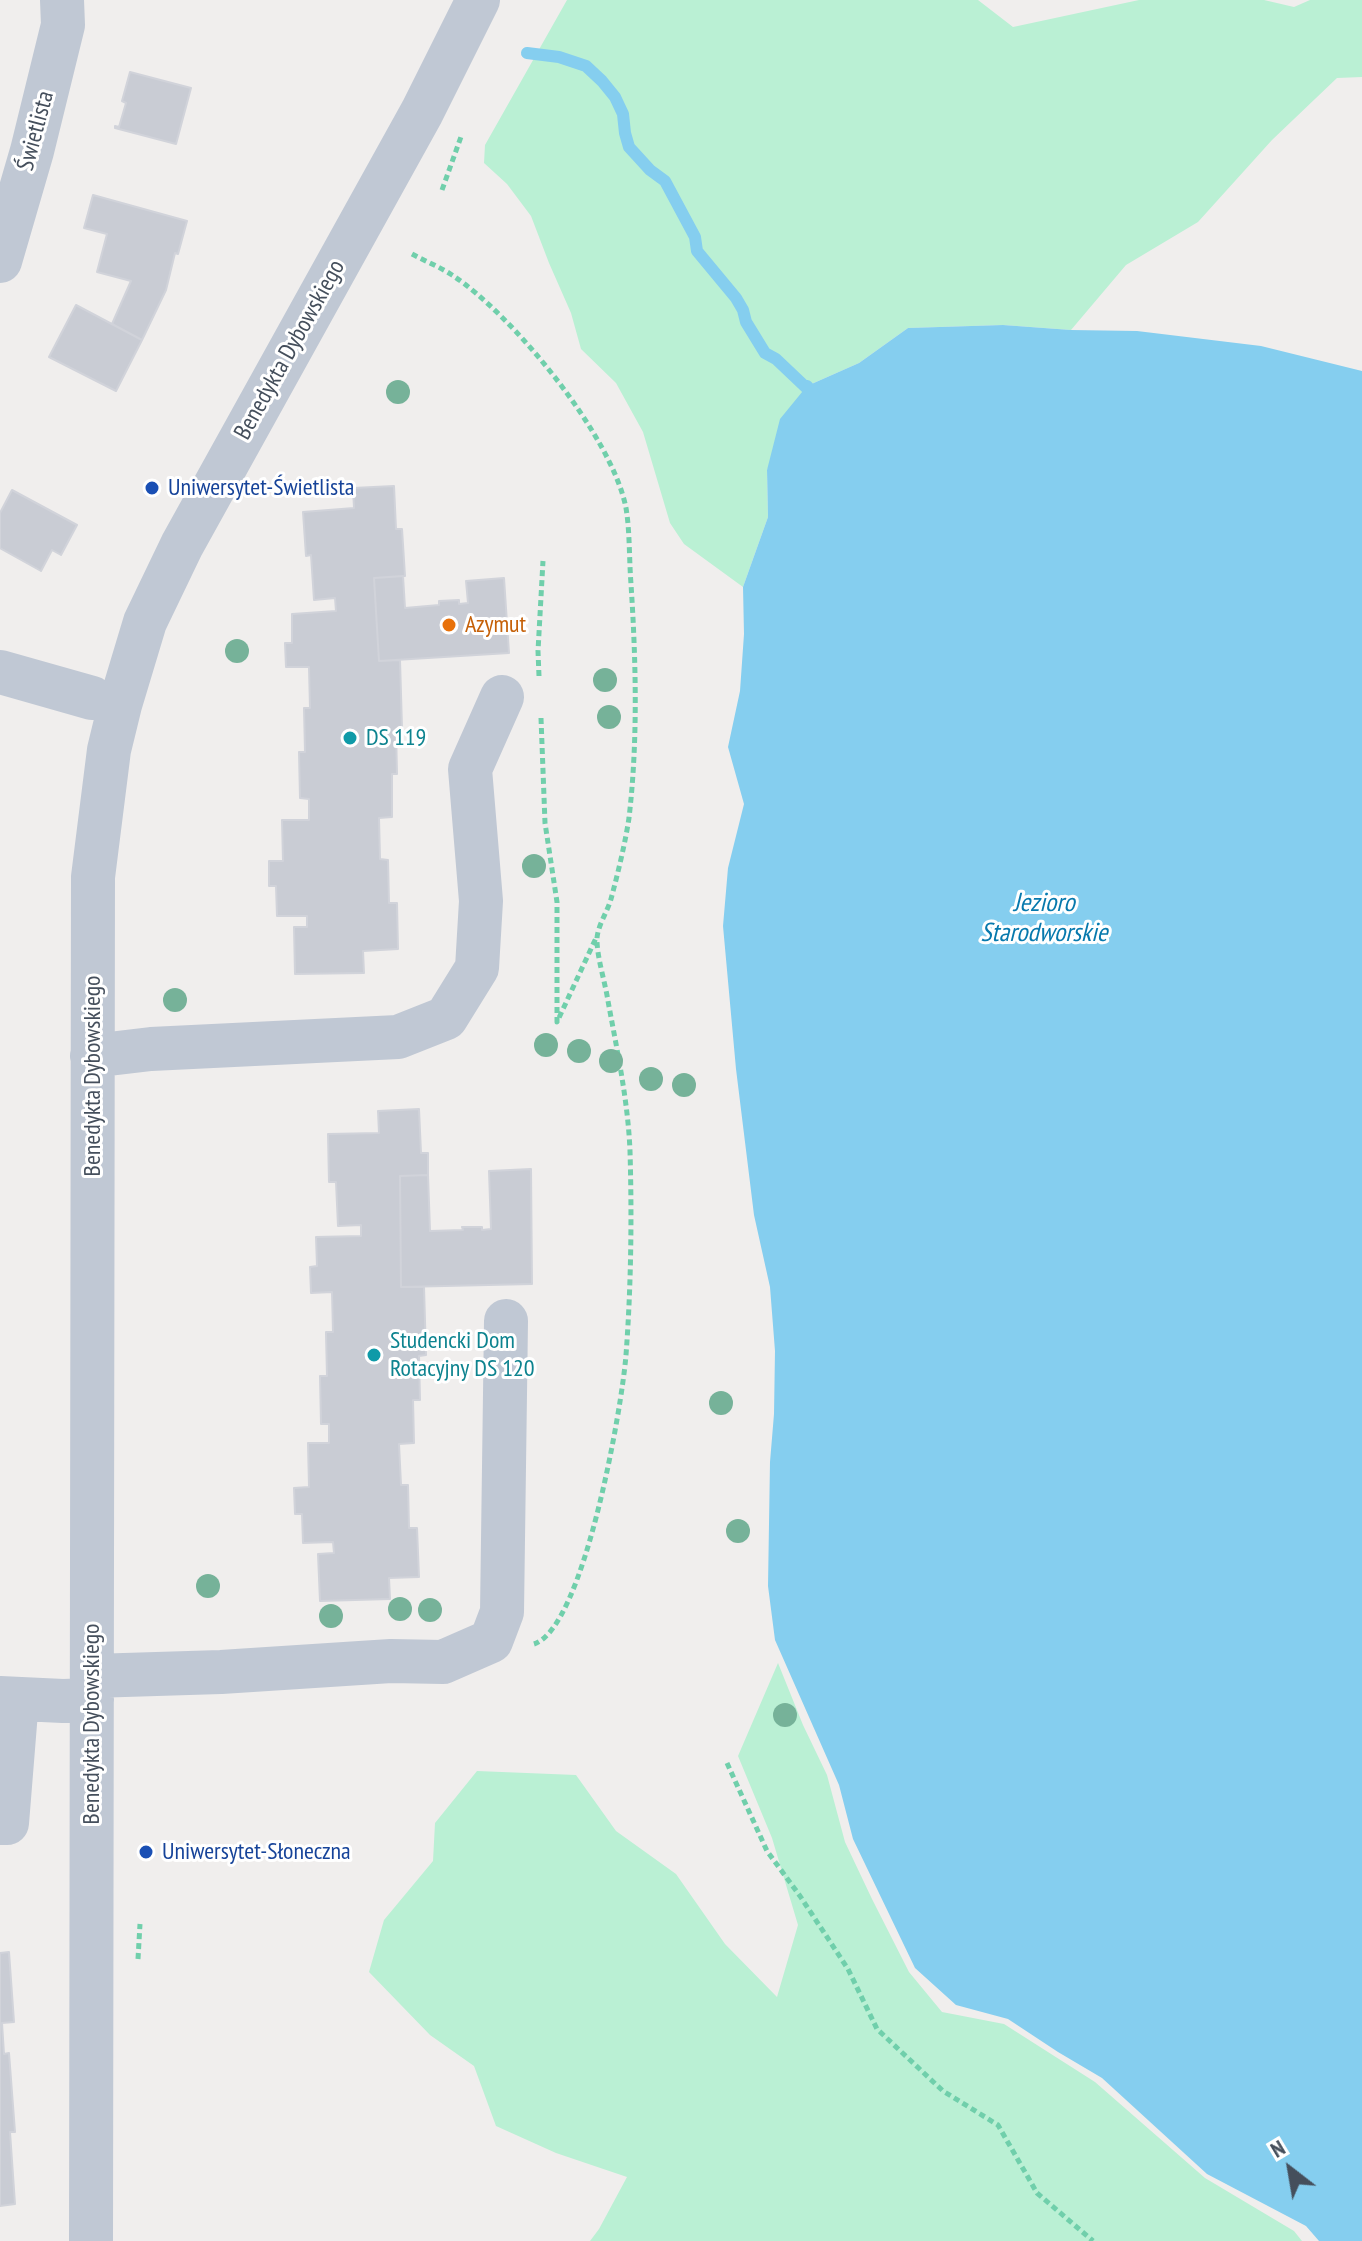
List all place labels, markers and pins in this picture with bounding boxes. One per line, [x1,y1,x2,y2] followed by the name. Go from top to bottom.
[168,474,354,502] place label: Uniwersytet-Świetlista
[143,479,161,497] marker: Uniwersytet-Świetlista
[465,611,526,639] place label: Azymut
[440,616,458,634] marker: Azymut
[366,724,426,752] place label: DS 119
[341,729,359,747] marker: DS 119
[390,1327,535,1383] place label: Studencki Dom Rotacyjny DS 120
[365,1346,383,1364] marker: Studencki Dom Rotacyjny DS 120
[162,1838,351,1866] place label: Uniwersytet-Słoneczna
[137,1843,155,1861] marker: Uniwersytet-Słoneczna

